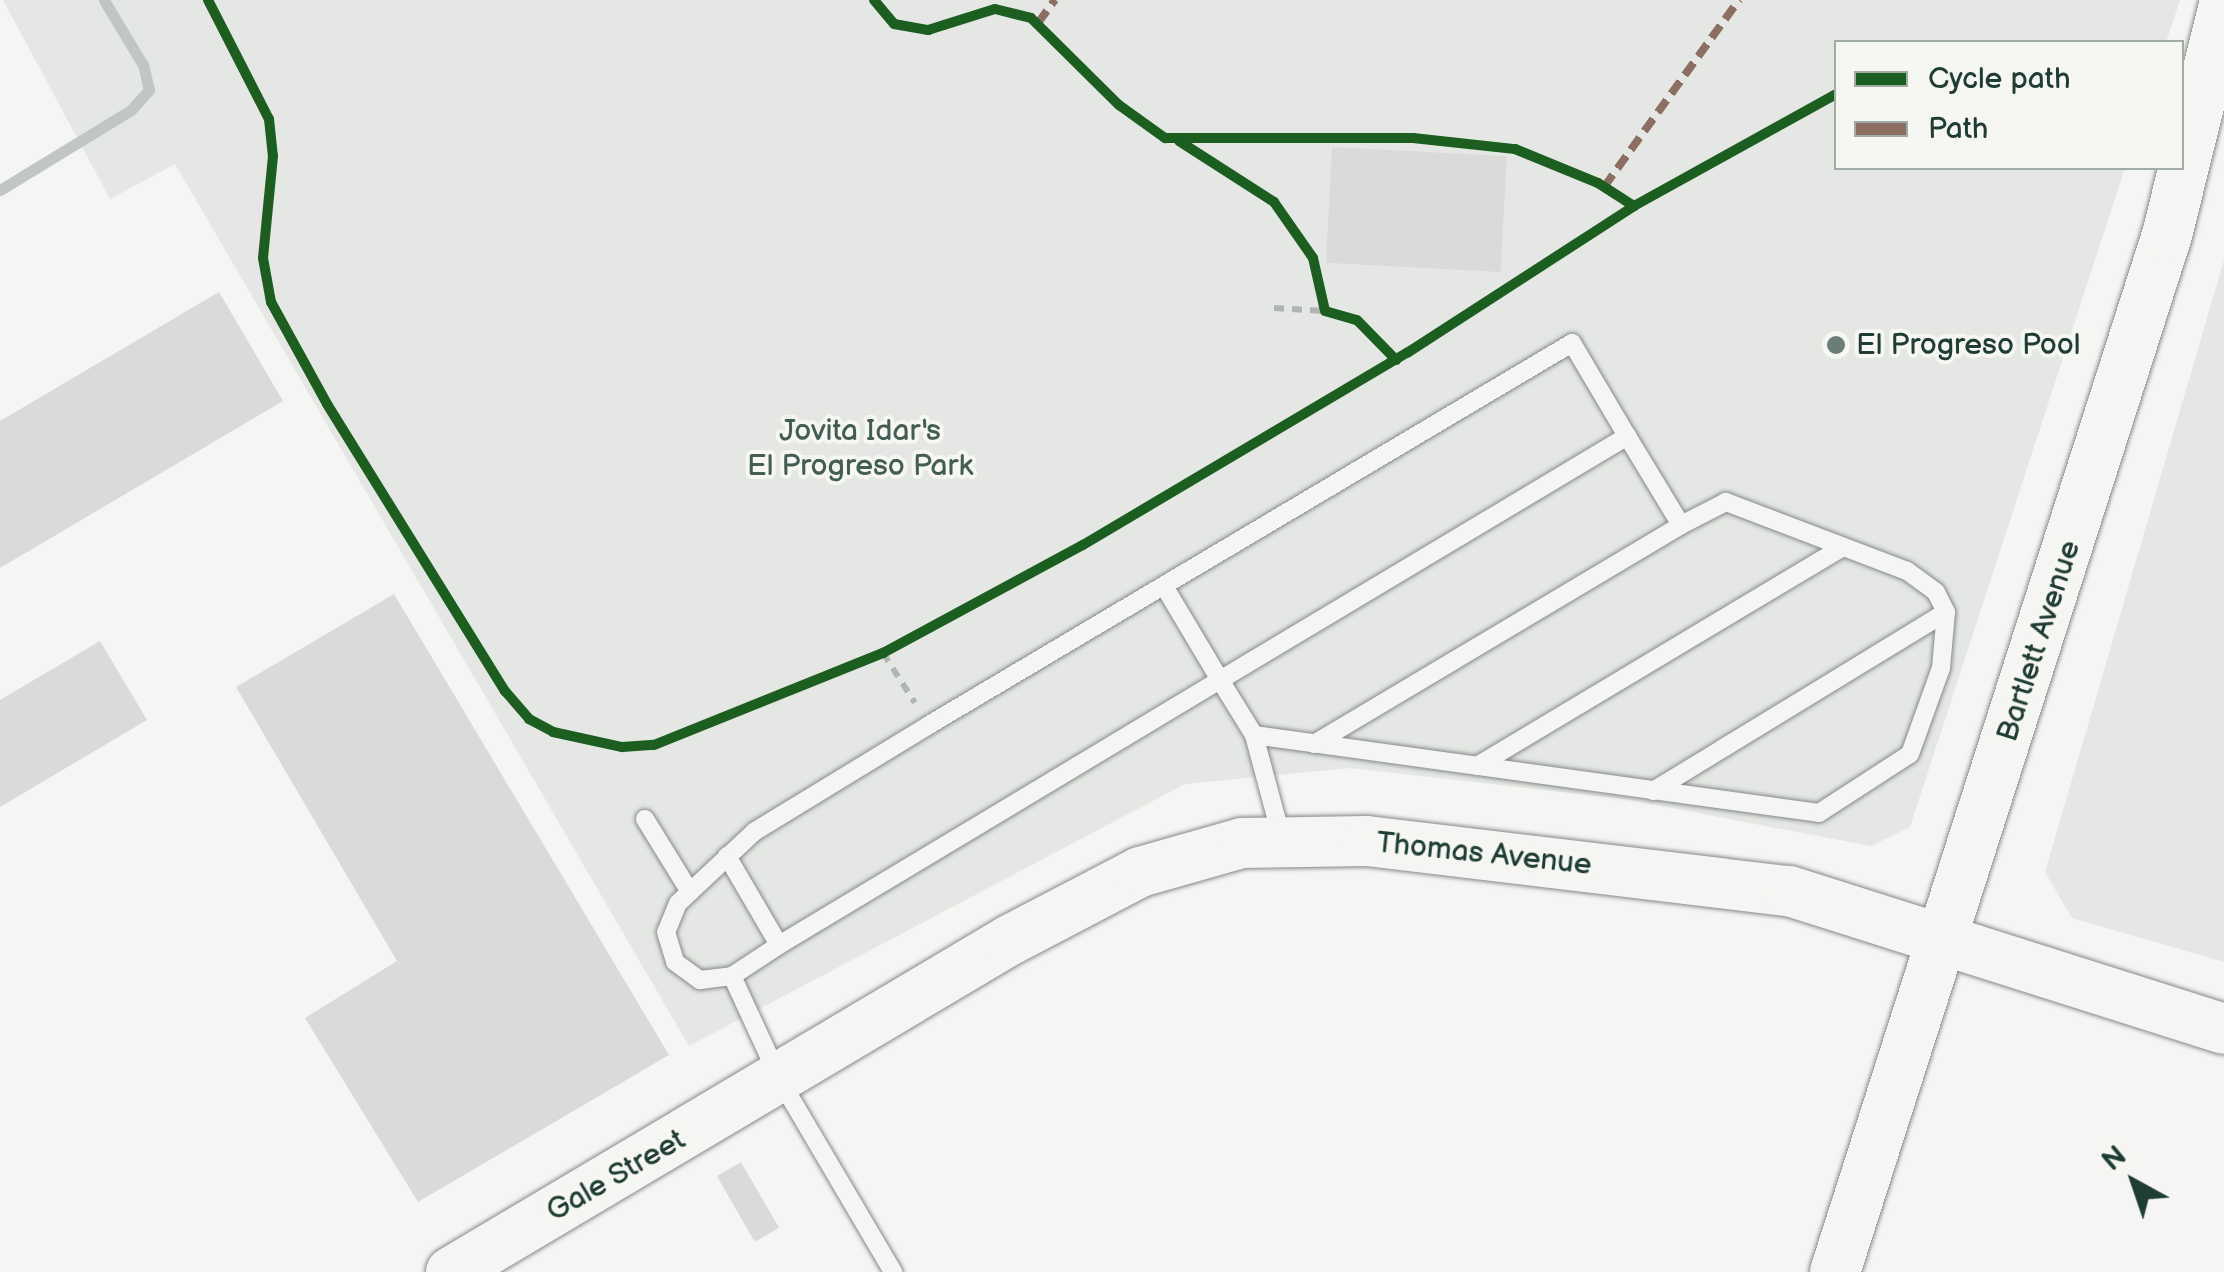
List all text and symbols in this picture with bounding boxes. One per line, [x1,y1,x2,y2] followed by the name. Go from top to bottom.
[1834,40,2184,170] legend
[1928,61,2071,97] text: Cycle path
[1928,111,1988,147] text: Path
[1856,327,2080,363] place label: El Progreso Pool
[1825,334,1847,356] marker: El Progreso Pool
[747,413,973,484] park label: Jovita Idar's El Progreso Park
[1990,536,2088,746] street label: Bartlett Avenue
[1375,825,1593,883] street label: Thomas Avenue
[540,1122,692,1230] street label: Gale Street
[2084,1132,2184,1232] north arrow
[2096,1139,2133,1178] text: N

